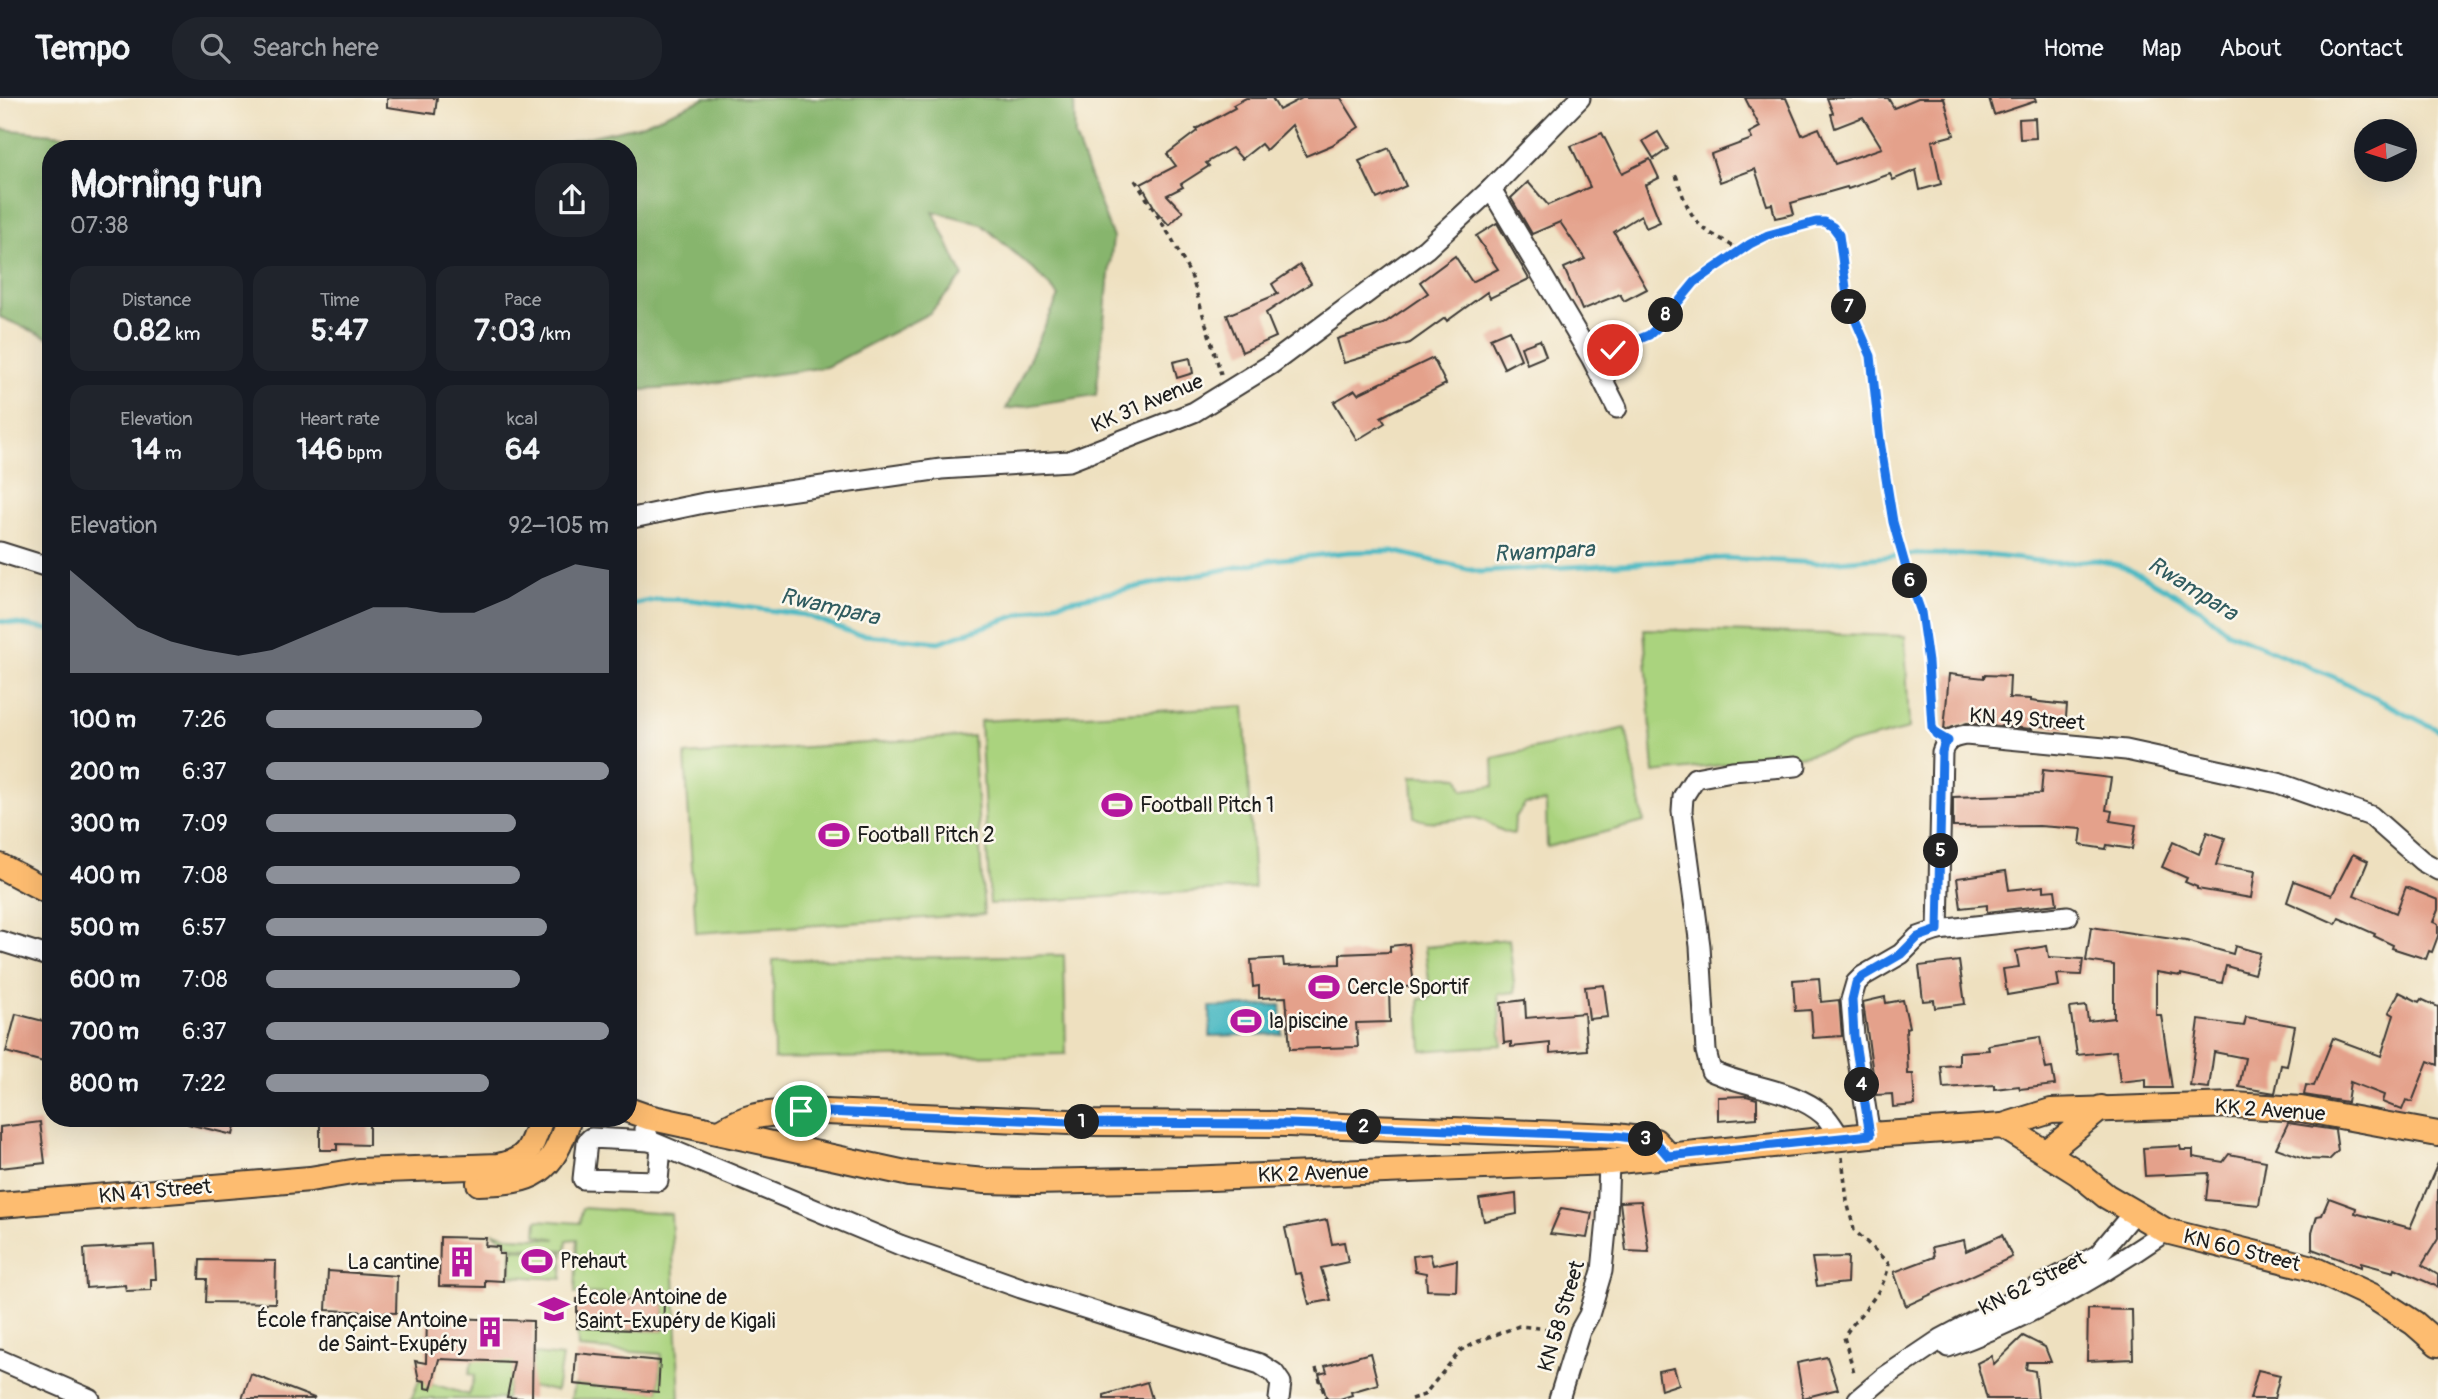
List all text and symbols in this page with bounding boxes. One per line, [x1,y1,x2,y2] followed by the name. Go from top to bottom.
[172,17,662,80] search box
[35,28,130,69] text: Tempo
[196,29,234,67] icon: search
[252,32,379,64] text: Search here
[2043,34,2104,63] text: Home
[2142,34,2182,63] text: Map
[2220,34,2282,63] text: About
[2320,34,2403,63] text: Contact
[2354,119,2417,182] north arrow
[2354,119,2417,182] map controls
[70,161,262,209] text: Morning run
[535,163,609,237] button: share
[70,211,128,240] text: 07:38
[122,288,191,312] text: Distance
[320,288,359,312] text: Time
[504,288,541,312] text: Pace
[1832,290,1867,325] pin: 7
[1843,294,1854,318] text: 7
[1648,298,1684,332] pin: 8
[1661,302,1670,326] text: 8
[113,312,172,349] text: 0.82
[311,312,368,349] text: 5:47
[474,312,535,349] text: 7:03
[1583,320,1643,380] pin
[172,322,200,346] text: km
[535,322,571,346] text: /km
[1594,331,1632,369] icon: check
[1087,368,1208,439] street label: KK 31 Avenue
[120,407,193,431] text: Elevation
[299,407,380,431] text: Heart rate
[507,407,538,431] text: kcal
[131,431,161,468] text: 14
[297,431,343,468] text: 146
[505,431,540,468] text: 64
[161,441,182,465] text: m
[343,441,382,465] text: bpm
[70,511,158,540] text: Elevation
[508,511,609,540] text: 92–105 m
[1493,534,1596,569] water label: Rwampara
[2142,550,2244,628] water label: Rwampara
[1892,564,1927,598] pin: 6
[1904,568,1915,592] text: 6
[778,581,883,632] water label: Rwampara
[1968,702,2086,737] street label: KN 49 Street
[70,705,136,734] text: 100 m
[182,705,227,734] text: 7:26
[70,757,140,786] text: 200 m
[182,757,227,786] text: 6:37
[1100,788,1134,822] sports icon: Football Pitch 1
[1140,792,1274,819] place label: Football Pitch 1
[70,809,140,838] text: 300 m
[182,809,228,838] text: 7:09
[817,818,851,852] sports icon: Football Pitch 2
[857,822,995,849] place label: Football Pitch 2
[1924,834,1958,868] pin: 5
[1935,838,1946,862] text: 5
[70,861,140,890] text: 400 m
[182,861,228,890] text: 7:08
[70,913,139,942] text: 500 m
[182,913,226,942] text: 6:57
[70,965,140,994] text: 600 m
[182,965,228,994] text: 7:08
[1307,970,1341,1004] sports icon: Cercle Sportif
[1347,974,1471,1001] place label: Cercle Sportif
[1229,1004,1263,1038] sports icon: la piscine
[1269,1008,1348,1035] place label: la piscine
[70,1017,139,1046] text: 700 m
[182,1017,227,1046] text: 6:37
[1844,1068,1880,1102] pin: 4
[70,1069,138,1098] text: 800 m
[182,1069,226,1098] text: 7:22
[1856,1072,1867,1096] text: 4
[771,1081,831,1141] pin
[782,1092,820,1130] icon: arrive
[2214,1093,2327,1128] street label: KK 2 Avenue
[1064,1104,1100,1140] pin: 1
[1078,1109,1085,1133] text: 1
[1346,1110,1382,1144] pin: 2
[1358,1114,1369,1138] text: 2
[1628,1122,1664,1156] pin: 3
[1640,1126,1651,1150] text: 3
[1257,1158,1369,1189] street label: KK 2 Avenue
[97,1173,213,1210] street label: KN 41 Street
[2181,1223,2304,1278] street label: KN 60 Street
[520,1244,554,1278] sports icon: Prehaut
[445,1245,479,1279] building icon: La cantine
[1974,1245,2091,1322] street label: KN 62 Street
[560,1248,627,1275] place label: Prehaut
[347,1249,440,1276] place label: La cantine
[1532,1257,1591,1375] street label: KN 58 Street
[577,1284,776,1335] place label: École Antoine de Saint-Exupéry de Kigali
[537,1292,571,1326] school or university icon: École Antoine de Saint-Exupéry de Kigali
[257,1307,468,1358] place label: École française Antoine de Saint-Exupéry
[473,1315,507,1349] building icon: École française Antoine de Saint-Exupéry

